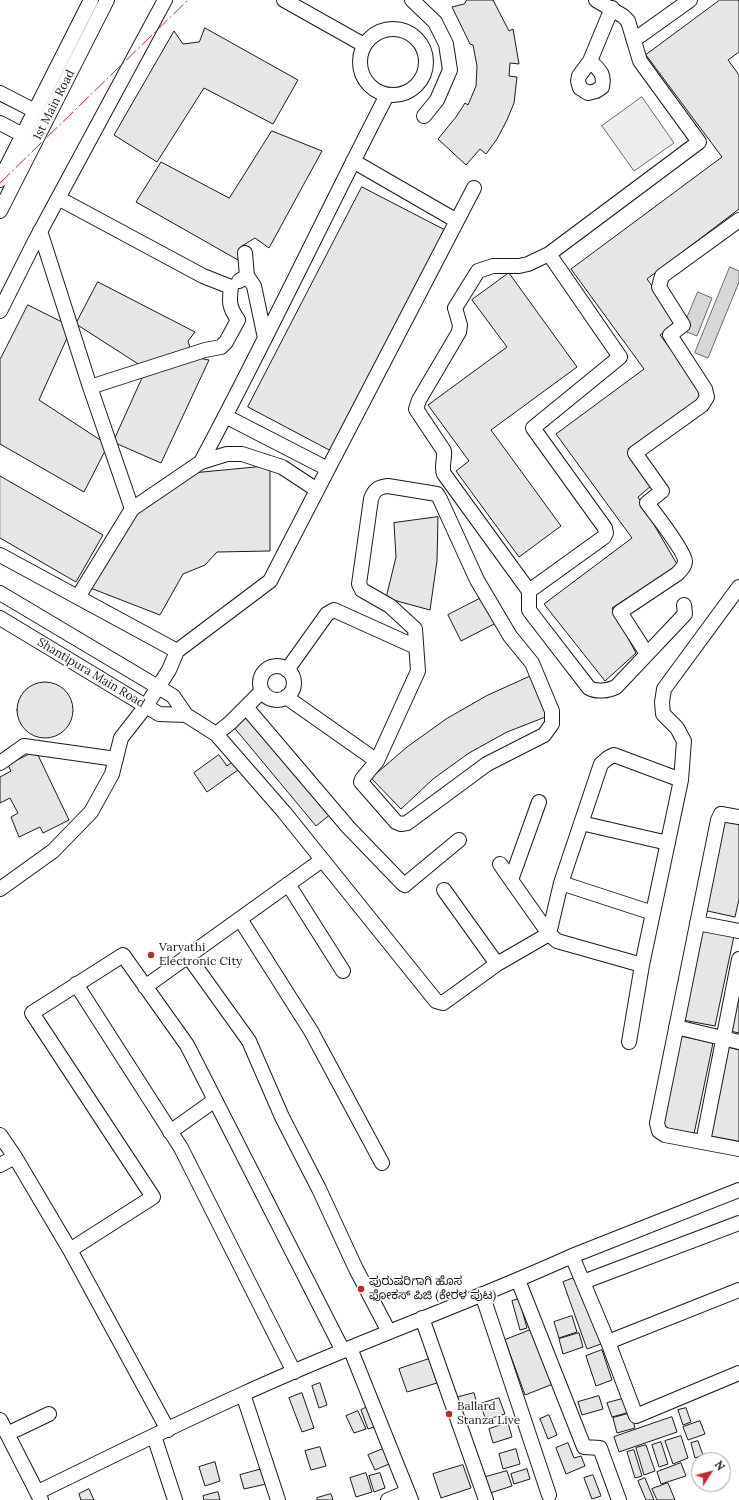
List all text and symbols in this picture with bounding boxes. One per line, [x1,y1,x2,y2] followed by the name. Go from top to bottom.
[30,68,78,142] street label: 1st Main Road
[35,635,147,711] street label: Shantipura Main Road
[159,941,242,969] place label: Varvathi Electronic City
[146,950,156,960] marker: Varvathi Electronic City
[369,1275,496,1303] place label: ಪುರುಷರಿಗಾಗಿ ಹೊಸ ಫೋಕಸ್ ಪಿಜಿ (ಕೇರಳ ಪುಟ)
[356,1284,366,1294] marker: ಪುರುಷರಿಗಾಗಿ ಹೊಸ ಫೋಕಸ್ ಪಿಜಿ (ಕೇರಳ ಪುಟ)
[457,1400,520,1428] place label: Ballard Stanza Live
[444,1409,454,1419] marker: Ballard Stanza Live
[691,1452,731,1492] north arrow
[712,1458,728,1473] text: N

